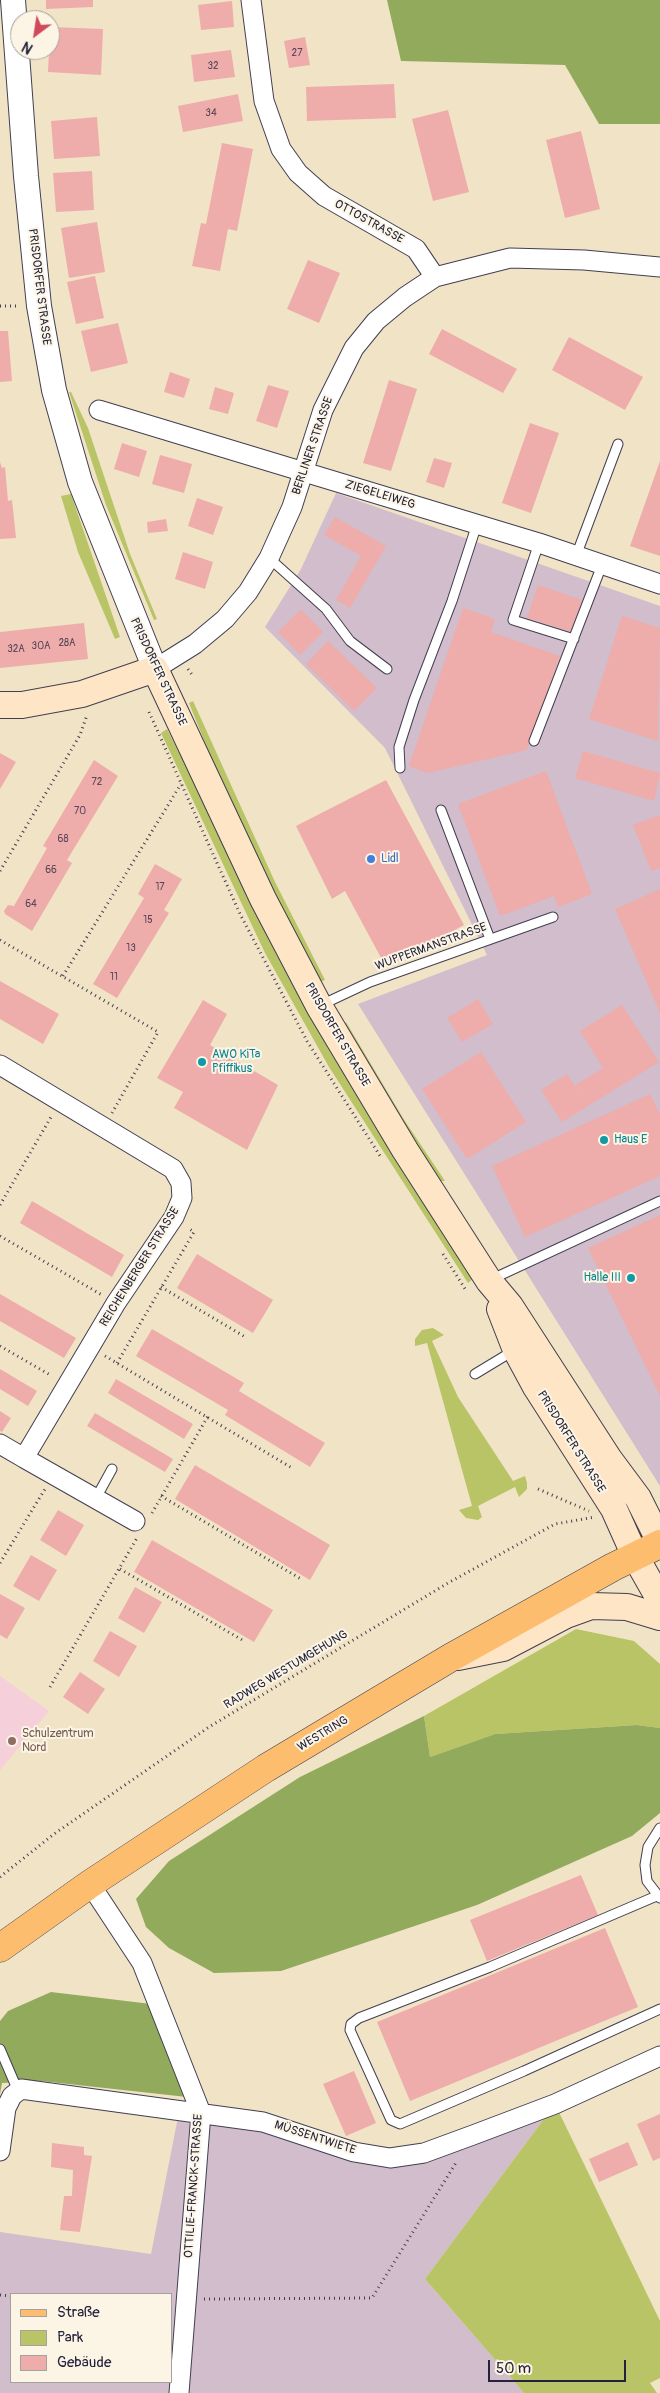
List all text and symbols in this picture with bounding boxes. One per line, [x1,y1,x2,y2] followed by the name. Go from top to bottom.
[10,10,60,60] north arrow
[19,38,36,57] text: N
[292,47,302,59] house number: 27
[207,60,219,72] house number: 32
[205,107,217,119] house number: 34
[332,197,406,247] street label: OTTOSTRASSE
[25,228,53,346] street label: PRISDORFER STRASSE
[289,395,337,497] street label: BERLINER STRASSE
[343,477,417,513] street label: ZIEGELEIWEG
[127,616,189,728] street label: PRISDORFER STRASSE
[58,637,76,649] house number: 28A
[32,640,50,652] house number: 30A
[7,643,25,655] house number: 32A
[92,776,102,788] house number: 72
[74,805,86,817] house number: 70
[58,833,68,845] house number: 68
[381,852,399,866] place label: Lidl
[365,853,377,865] marker: Lidl
[45,864,57,876] house number: 66
[155,881,165,893] house number: 17
[25,898,37,910] house number: 64
[143,914,153,926] house number: 15
[373,920,489,974] street label: WUPPERMANSTRASSE
[126,942,136,954] house number: 13
[110,971,118,983] house number: 11
[301,980,373,1090] street label: PRISDORFER STRASSE
[212,1048,260,1076] place label: AWO KiTa Pfiffikus
[196,1056,208,1068] marker: AWO KiTa Pfiffikus
[614,1133,647,1147] place label: Haus E
[598,1134,610,1146] marker: Haus E
[97,1204,183,1330] street label: REICHENBERGER STRASSE
[583,1271,621,1285] place label: Halle III
[625,1272,637,1284] marker: Halle III
[534,1388,608,1496] street label: PRISDORFER STRASSE
[222,1627,350,1713] street label: RADWEG WESTUMGEHUNG
[295,1713,351,1755] street label: WESTRING
[22,1727,94,1755] place label: Schulzentrum Nord
[6,1735,18,1747] marker: Schulzentrum Nord
[182,2114,206,2258] street label: OTTILIE-FRANCK-STRASSE
[272,2118,358,2158] street label: MÜSSENTWIETE
[10,2293,172,2383] legend
[57,2303,100,2322] text: Straße
[57,2328,83,2347] text: Park
[490,2350,628,2382] scale bar
[57,2353,111,2372] text: Gebäude
[496,2359,531,2378] text: 50 m

